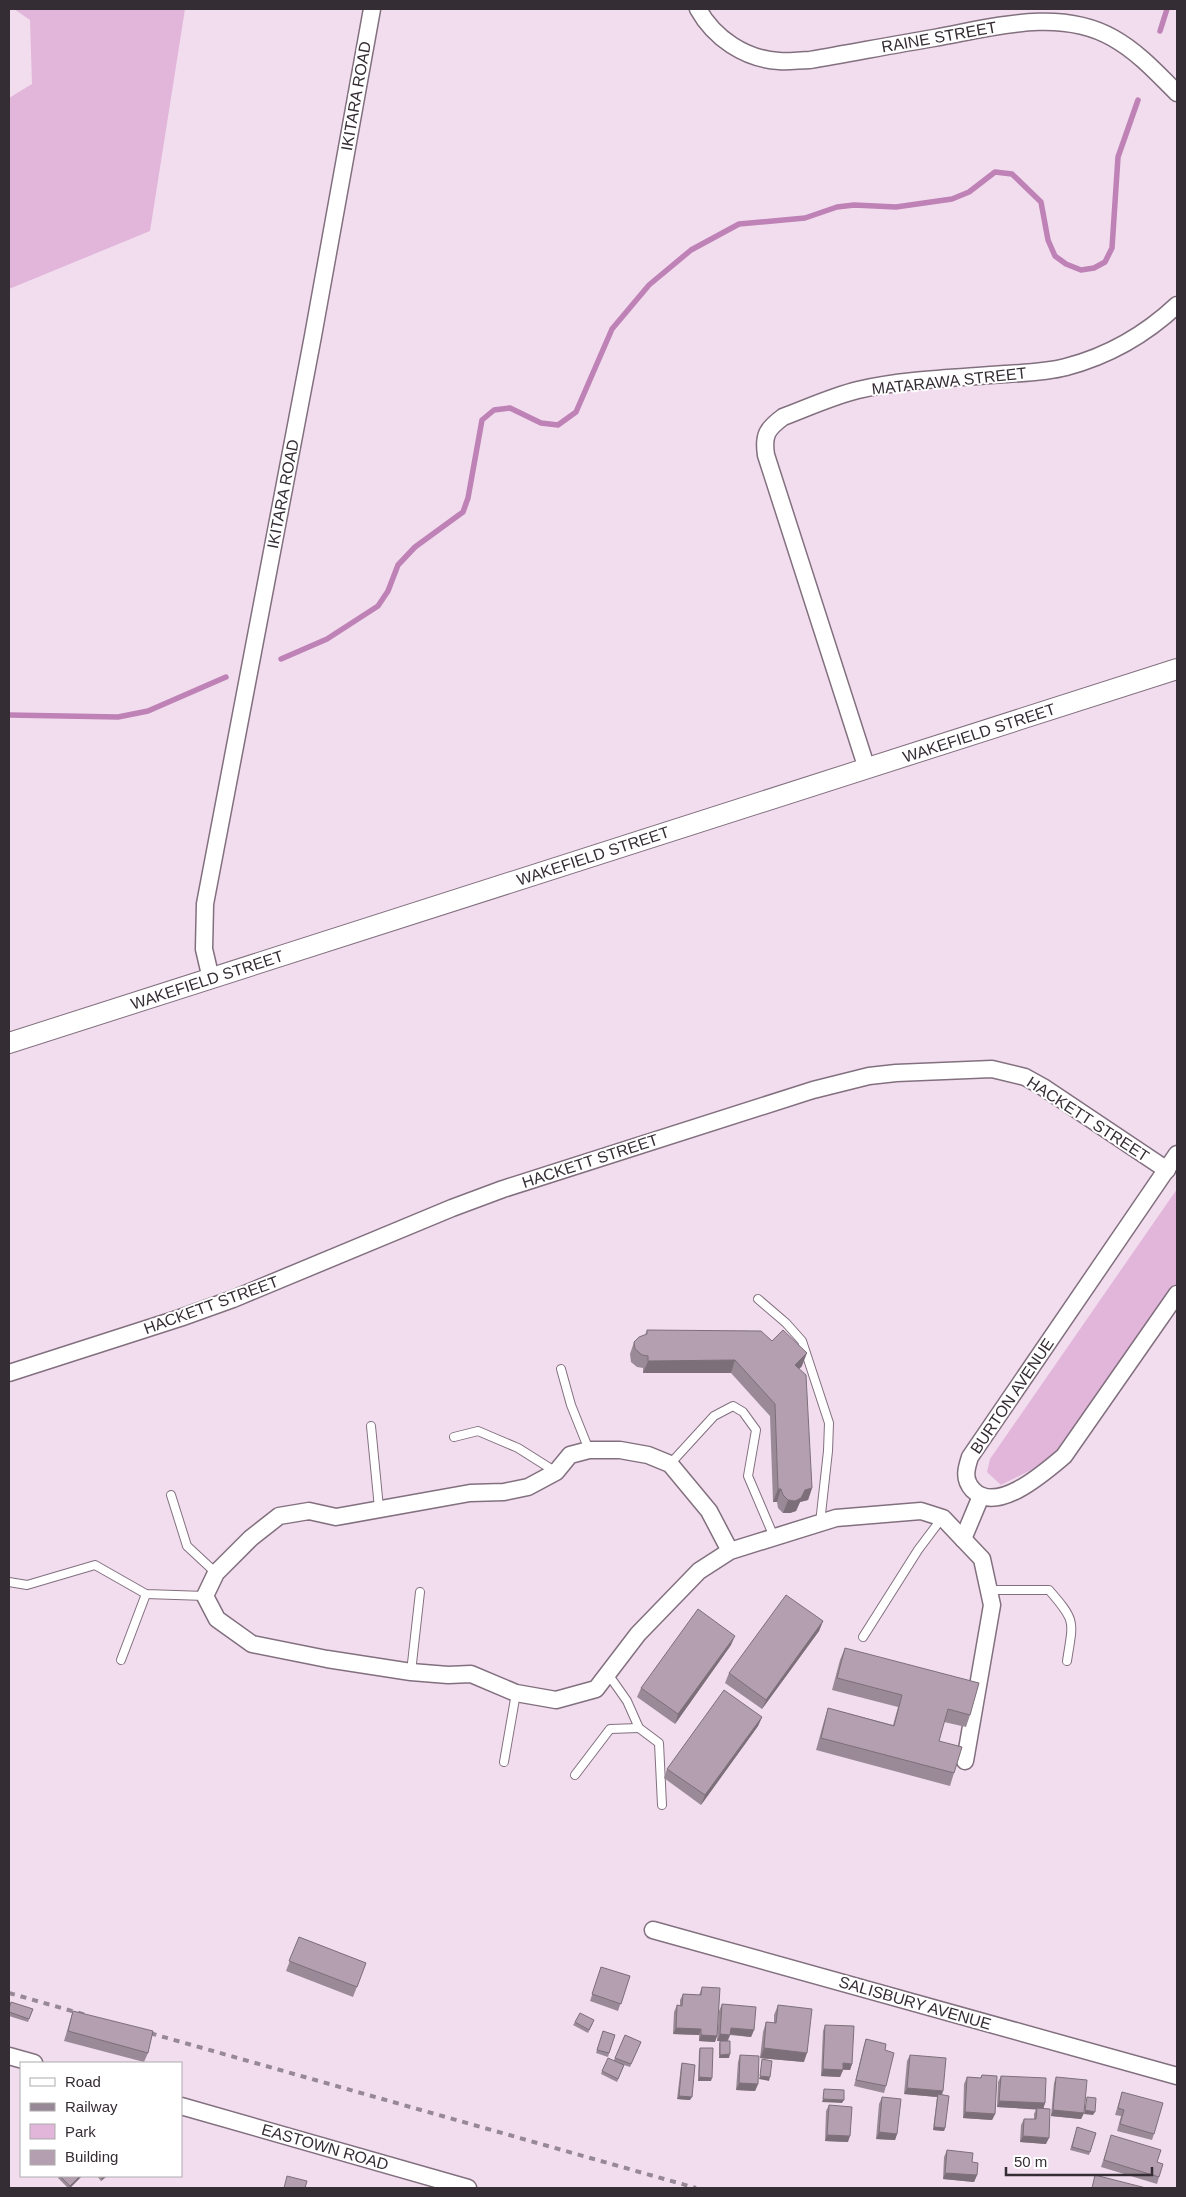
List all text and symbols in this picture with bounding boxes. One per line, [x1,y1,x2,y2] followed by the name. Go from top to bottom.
[880,18,998,55] street label: RAINE STREET
[338,40,374,152] street label: IKITARA ROAD
[871,364,1027,398] street label: MATARAWA STREET
[264,438,302,550] street label: IKITARA ROAD
[901,700,1058,766] street label: WAKEFIELD STREET
[515,823,672,889] street label: WAKEFIELD STREET
[129,947,286,1013] street label: WAKEFIELD STREET
[1024,1073,1152,1165] street label: HACKETT STREET
[520,1131,660,1191] street label: HACKETT STREET
[141,1273,281,1337] street label: HACKETT STREET
[967,1335,1057,1457] street label: BURTON AVENUE
[837,1973,993,2033] street label: SALISBURY AVENUE
[20,2062,182,2177] legend
[65,2073,101,2090] text: Road
[65,2098,118,2115] text: Railway
[260,2121,390,2173] street label: EASTOWN ROAD
[65,2123,96,2140] text: Park
[1006,2144,1152,2176] scale bar
[65,2148,118,2165] text: Building
[1014,2153,1047,2170] text: 50 m

